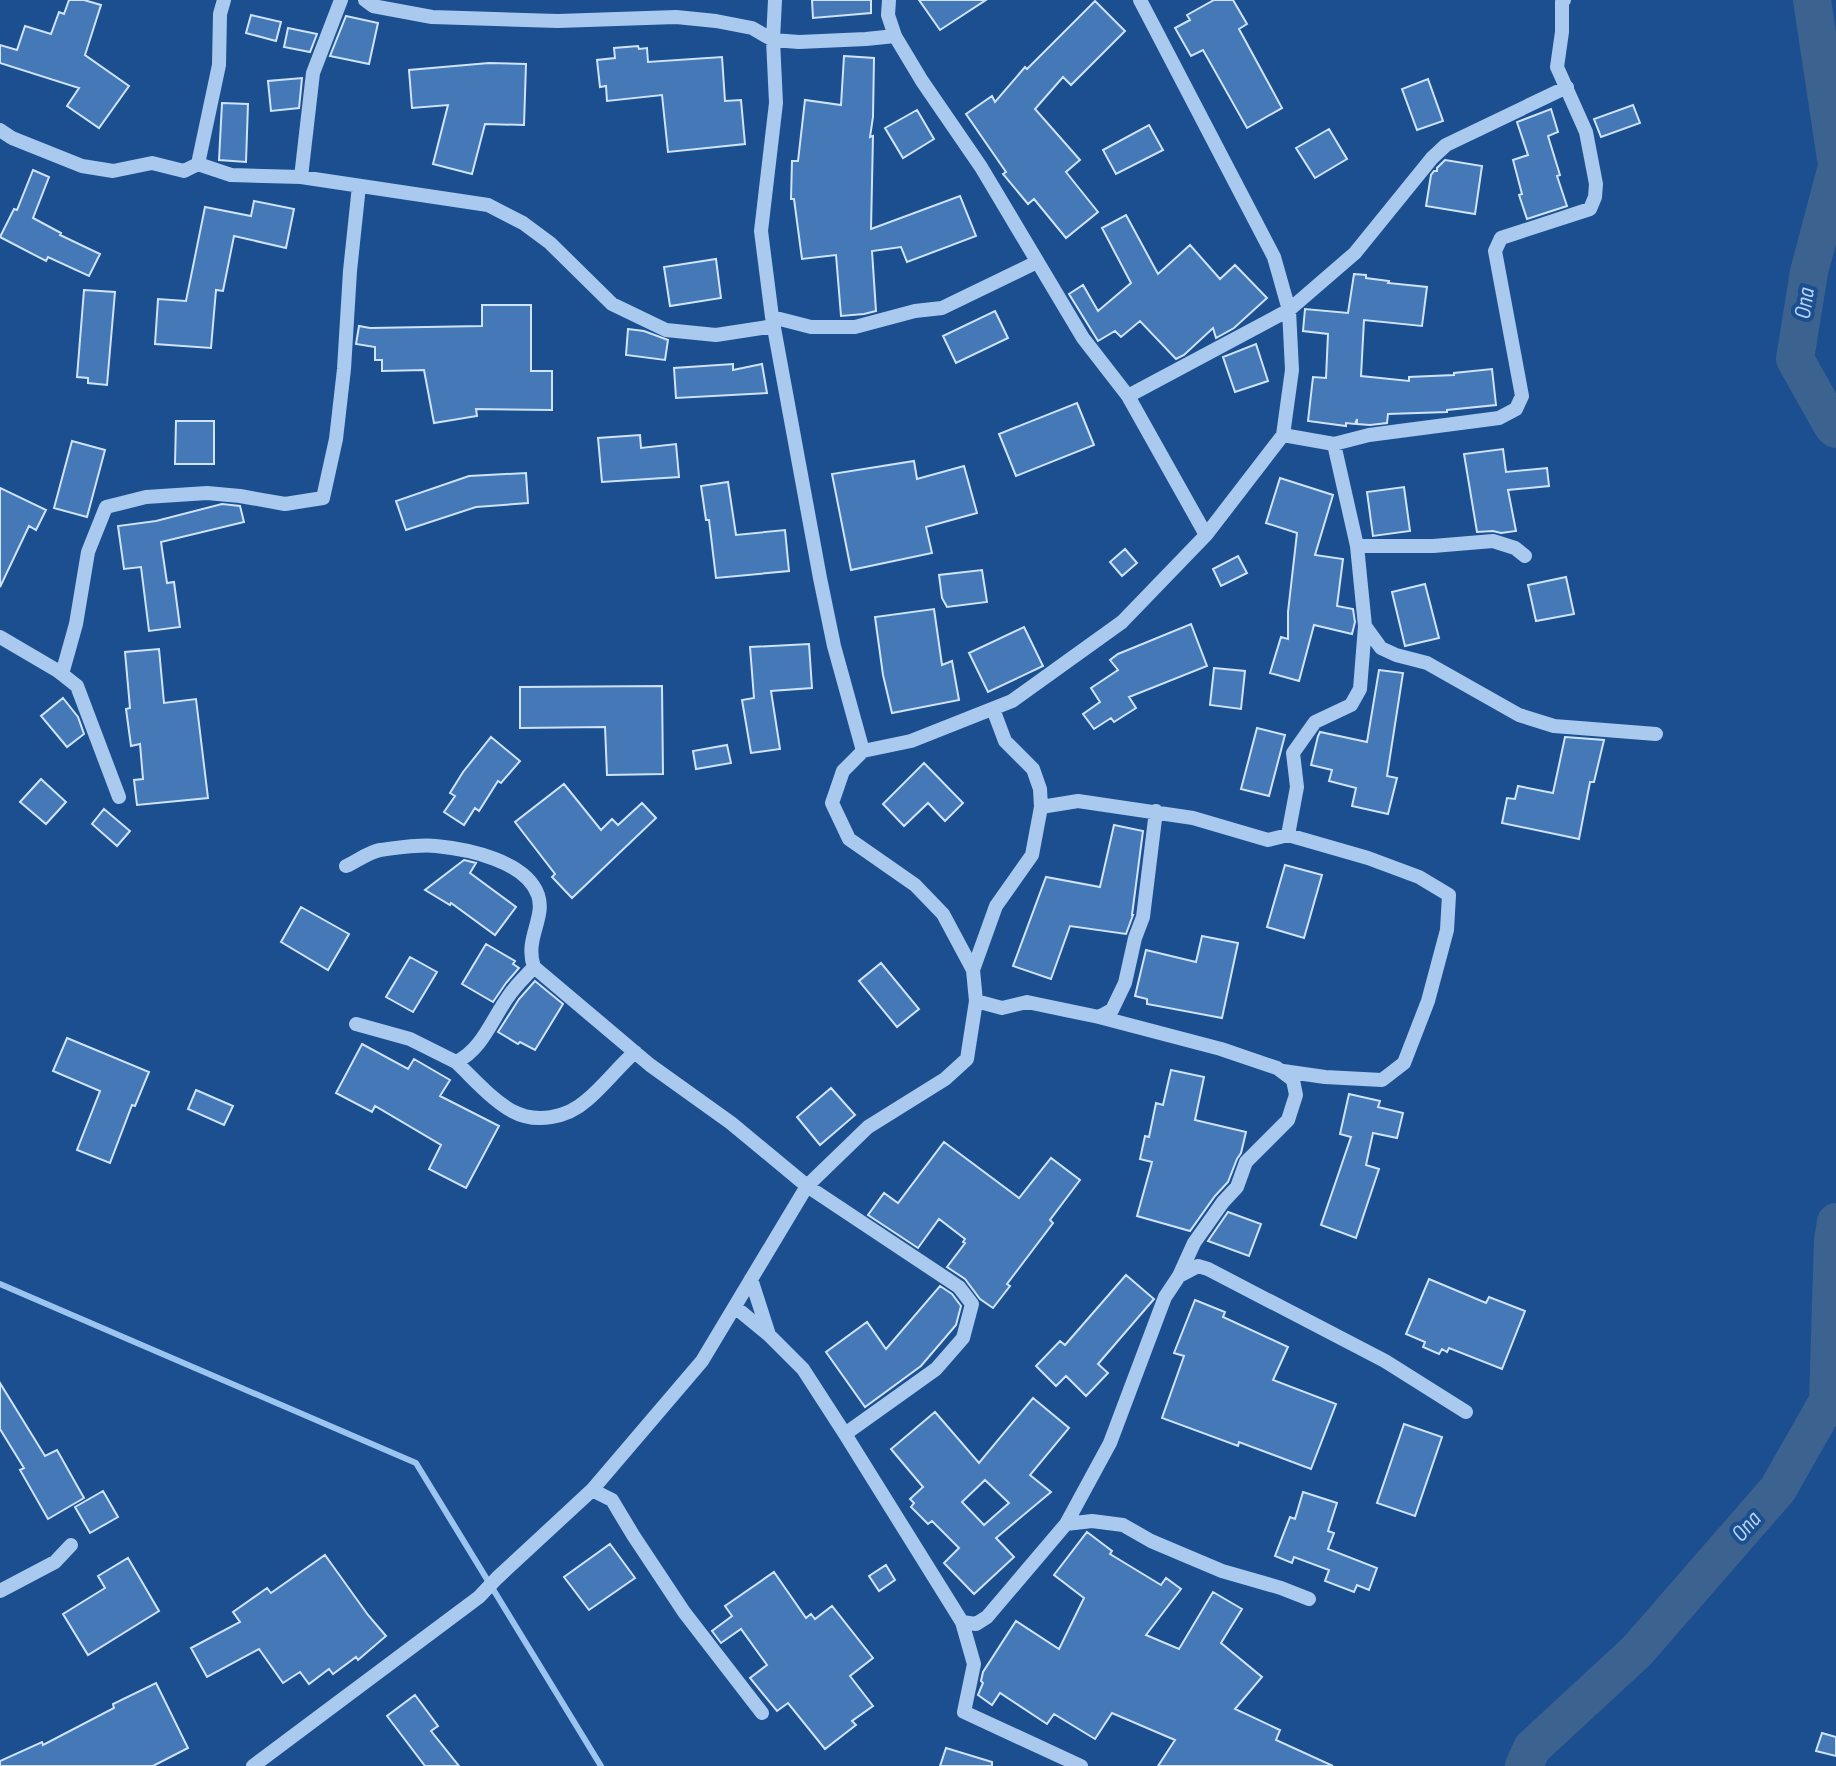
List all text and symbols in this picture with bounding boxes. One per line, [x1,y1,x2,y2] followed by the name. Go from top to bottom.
[1788,285,1821,321] water label: Ona
[1725,1505,1768,1548] water label: Ona

